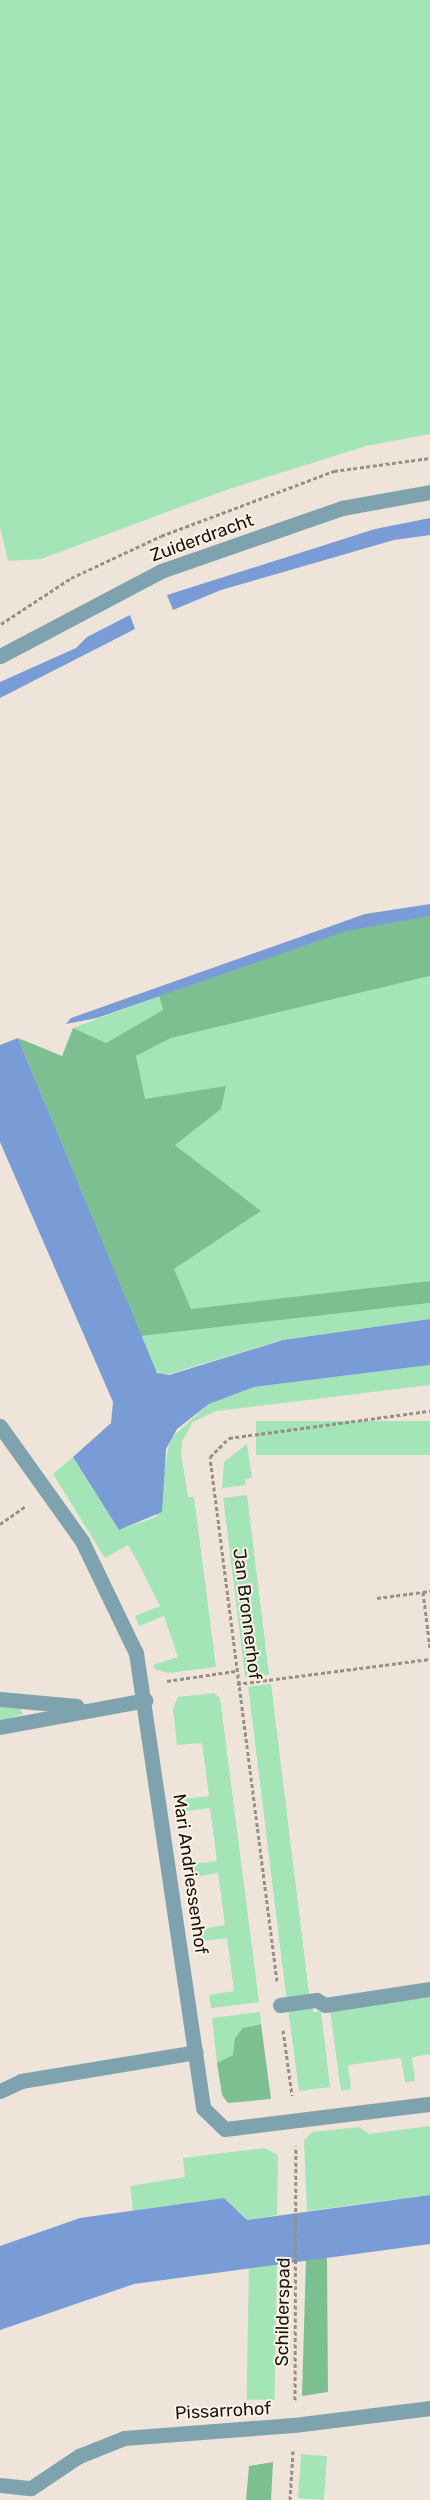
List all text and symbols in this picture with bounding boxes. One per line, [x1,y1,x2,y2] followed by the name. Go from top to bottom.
[147,509,257,567] street label: Zuiderdracht
[228,1547,266,1681] street label: Jan Bronnerhof
[168,1792,212,1956] street label: Mari Andriessenhof
[271,2257,295,2367] street label: Schilderspad
[174,2398,272,2424] street label: Pissarrohof

